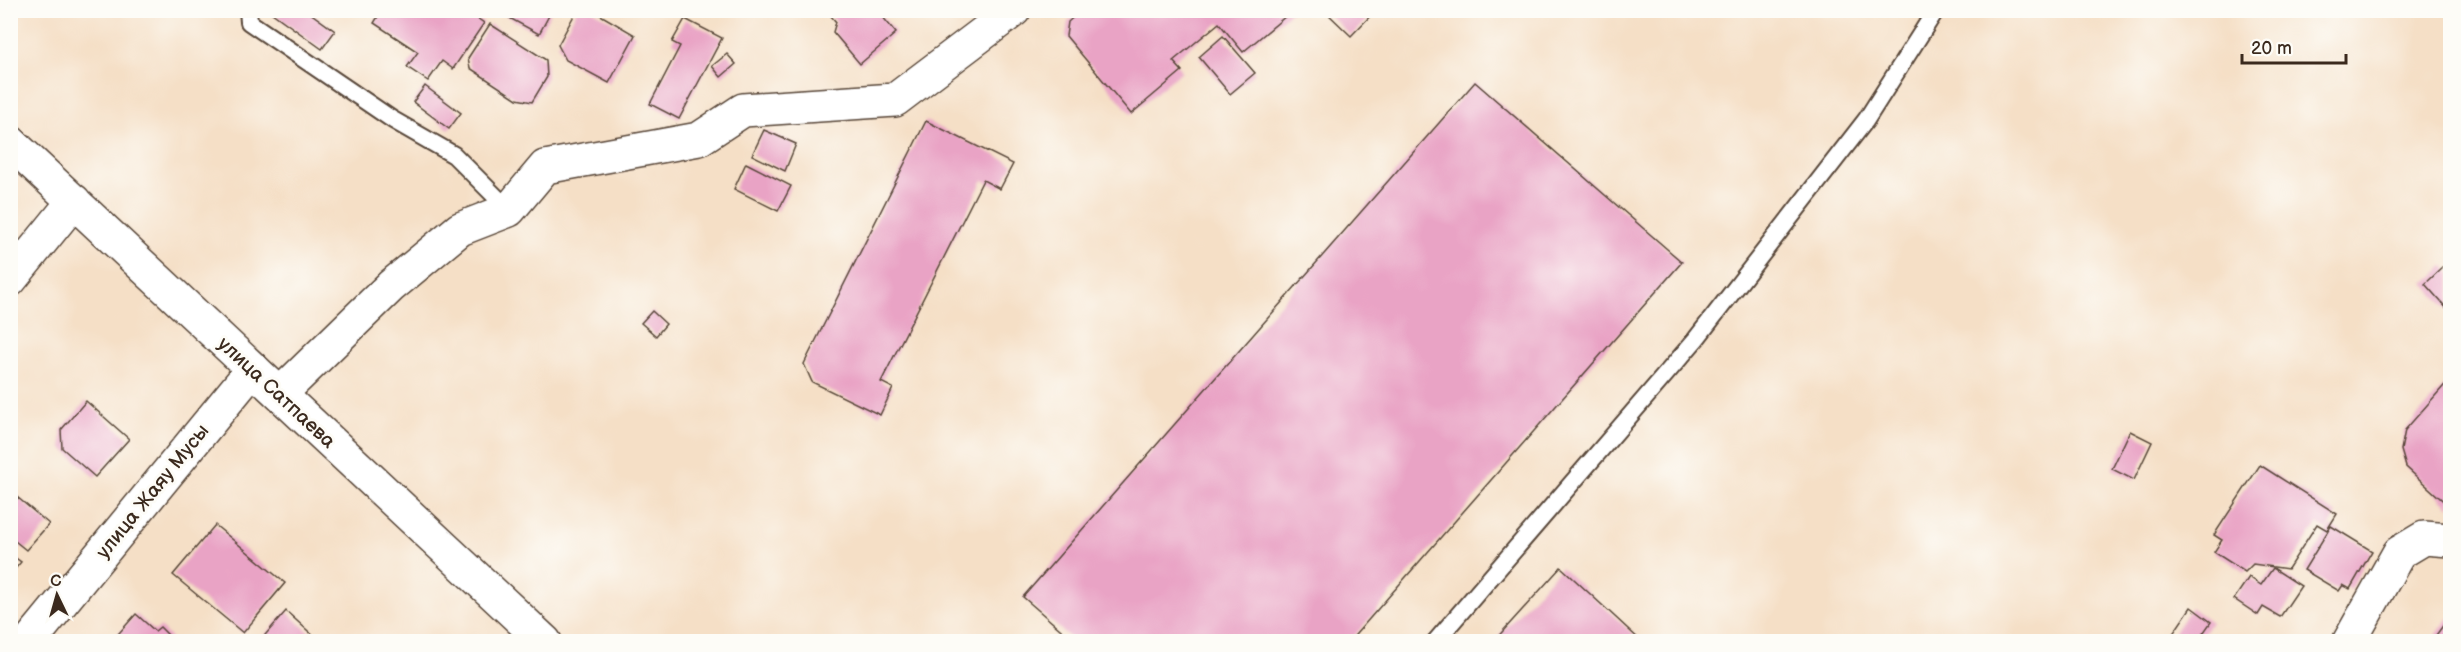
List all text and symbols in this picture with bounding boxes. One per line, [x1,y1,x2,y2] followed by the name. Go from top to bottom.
[2242,27,2346,65] scale bar
[2251,38,2292,59] text: 20 m
[212,332,340,454] street label: улица Сатпаева
[91,420,214,564] street label: улица Жаяу Мусы
[27,565,87,625] north arrow
[49,572,62,592] text: С

